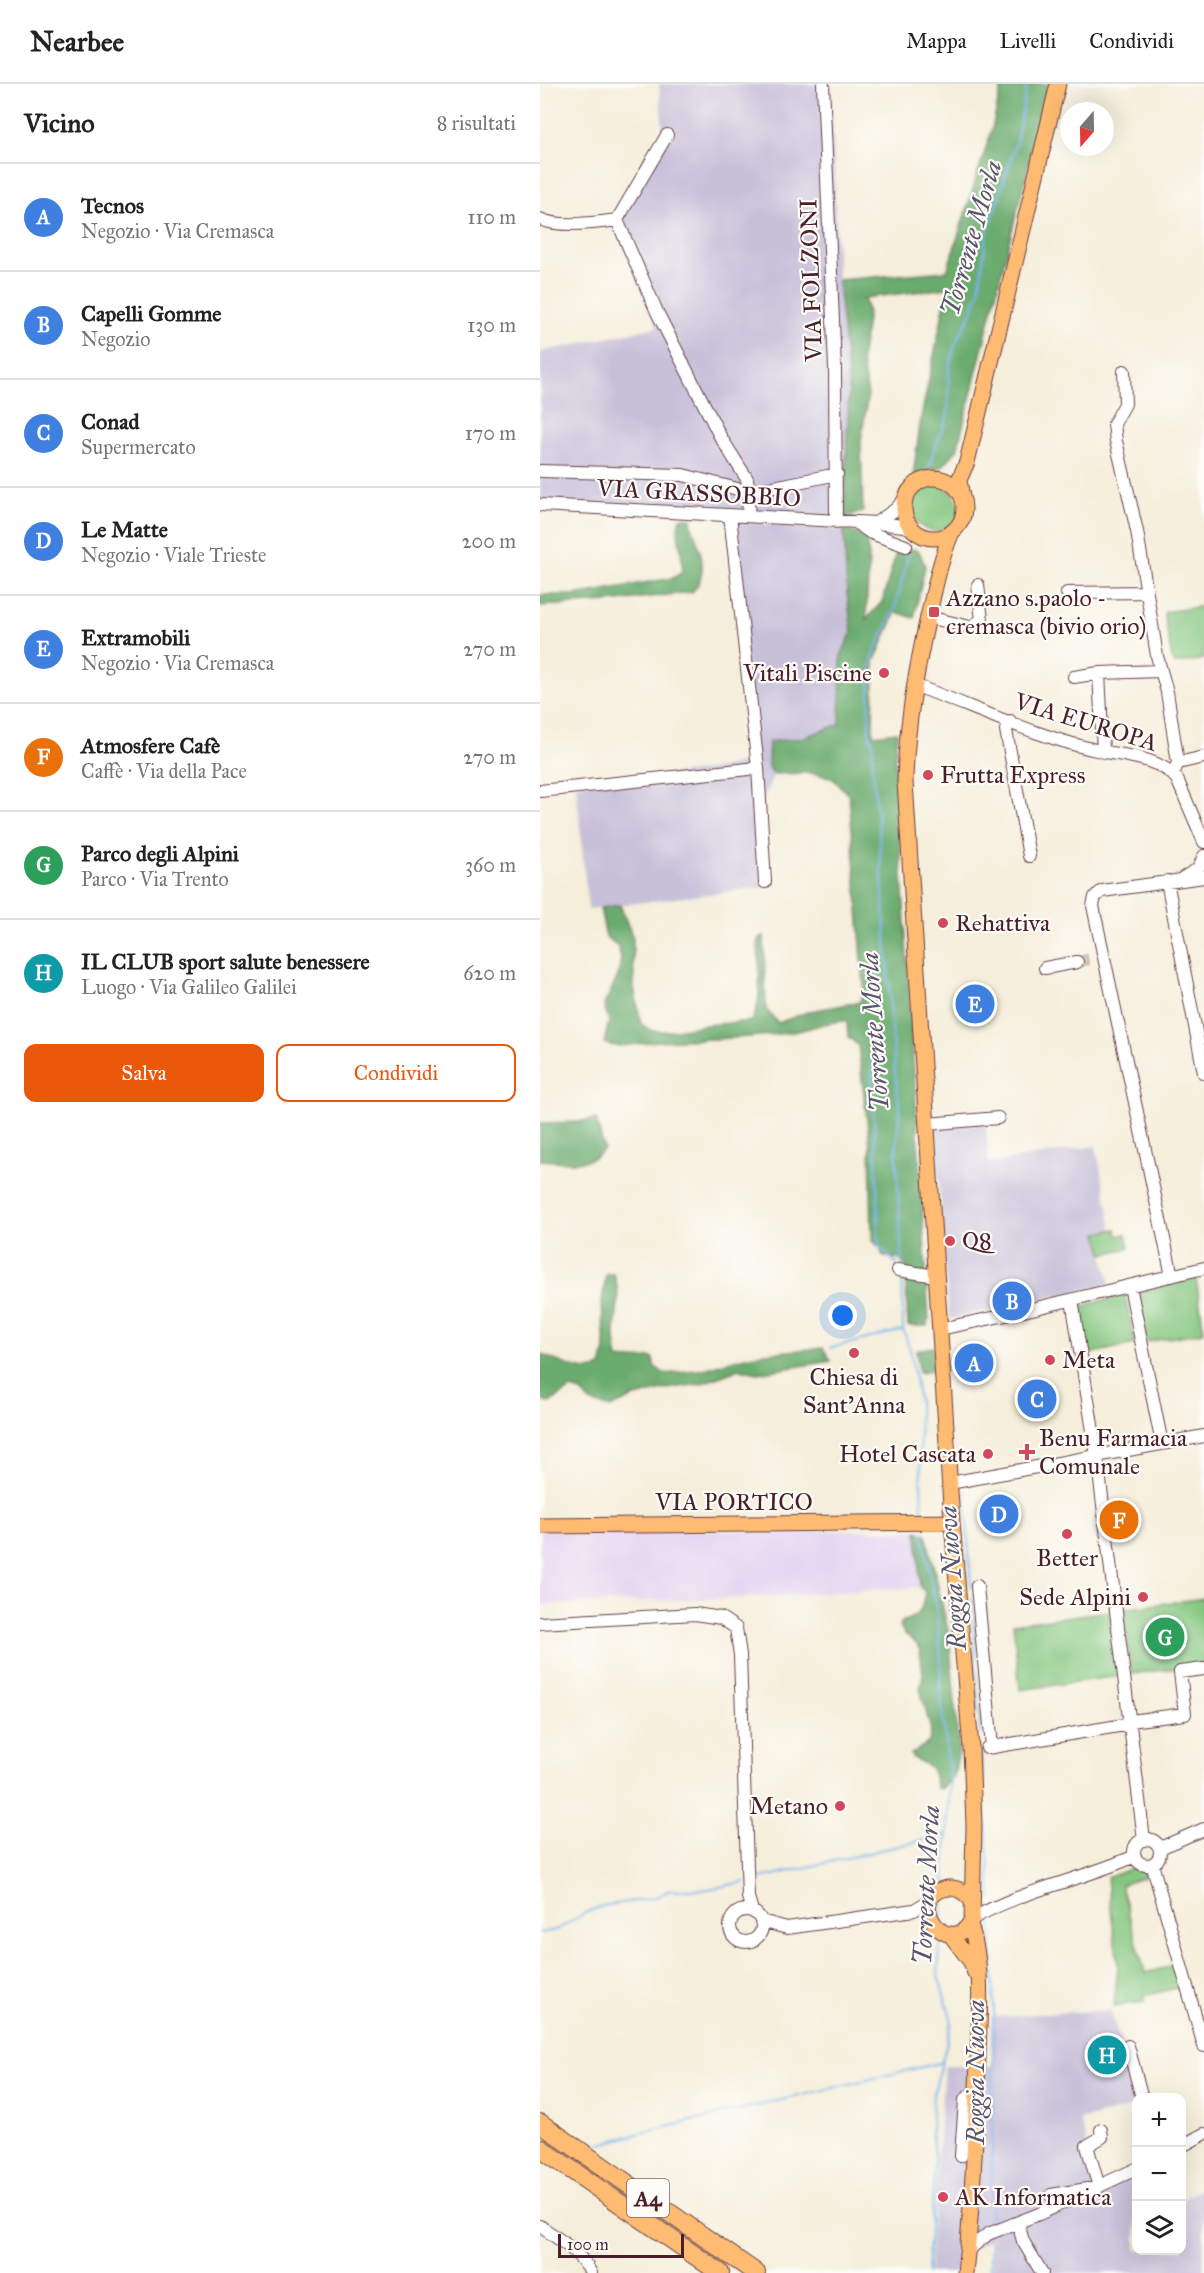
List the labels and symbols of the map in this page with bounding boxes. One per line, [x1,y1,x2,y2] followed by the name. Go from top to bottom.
[1060,102,1114,156] north arrow
[934,157,1008,319] water label: Torrente Morla
[793,198,829,363] street label: VIA FOLZONI
[595,473,802,513] street label: VIA GRASSOBBIO
[945,583,1146,641] place label: Azzano s.paolo - cremasca (bivio orio)
[927,605,941,619] marker: Azzano s.paolo - cremasca (bivio orio)
[742,658,872,688] place label: Vitali Piscine
[877,666,891,680] marker: Vitali Piscine
[1010,686,1161,758] street label: VIA EUROPA
[940,760,1085,790] place label: Frutta Express
[921,768,935,782] marker: Frutta Express
[955,908,1051,938] place label: Rehattiva
[936,916,950,930] marker: Rehattiva
[852,951,896,1113] water label: Torrente Morla
[956,982,994,1026] pin: E
[962,1226,996,1256] place label: Q8
[943,1234,957,1248] marker: Q8
[992,1278,1032,1324] pin: B
[828,1301,857,1330] your location
[954,1340,994,1386] pin: A
[1062,1345,1116,1375] place label: Meta
[847,1346,861,1360] marker: Chiesa di Sant'Anna
[1043,1353,1057,1367] marker: Meta
[803,1362,906,1420] place label: Chiesa di Sant'Anna
[1018,1376,1056,1422] pin: C
[1039,1423,1188,1481] place label: Benu Farmacia Comunale
[839,1439,977,1469] place label: Hotel Cascata
[1020,1445,1034,1459] marker: Benu Farmacia Comunale
[981,1447,995,1461] marker: Hotel Cascata
[654,1487,813,1517] street label: VIA PORTICO
[980,1492,1018,1536] pin: D
[1100,1498,1138,1542] pin: F
[931,1505,973,1652] water label: Roggia Nuova
[1060,1527,1074,1541] marker: Better
[1036,1543,1098,1573] place label: Better
[1019,1582,1131,1612] place label: Sede Alpini
[1136,1590,1150,1604] marker: Sede Alpini
[1146,1614,1184,1660] pin: G
[750,1791,828,1821] place label: Metano
[833,1799,847,1813] marker: Metano
[906,1804,946,1966] water label: Torrente Morla
[959,2000,991,2145] water label: Roggia Nuova
[1088,2032,1126,2078] pin: H
[627,2179,669,2217] road number: A4
[954,2182,1112,2212] place label: AK Informatica
[936,2190,950,2204] marker: AK Informatica
[558,2231,684,2258] scale bar

